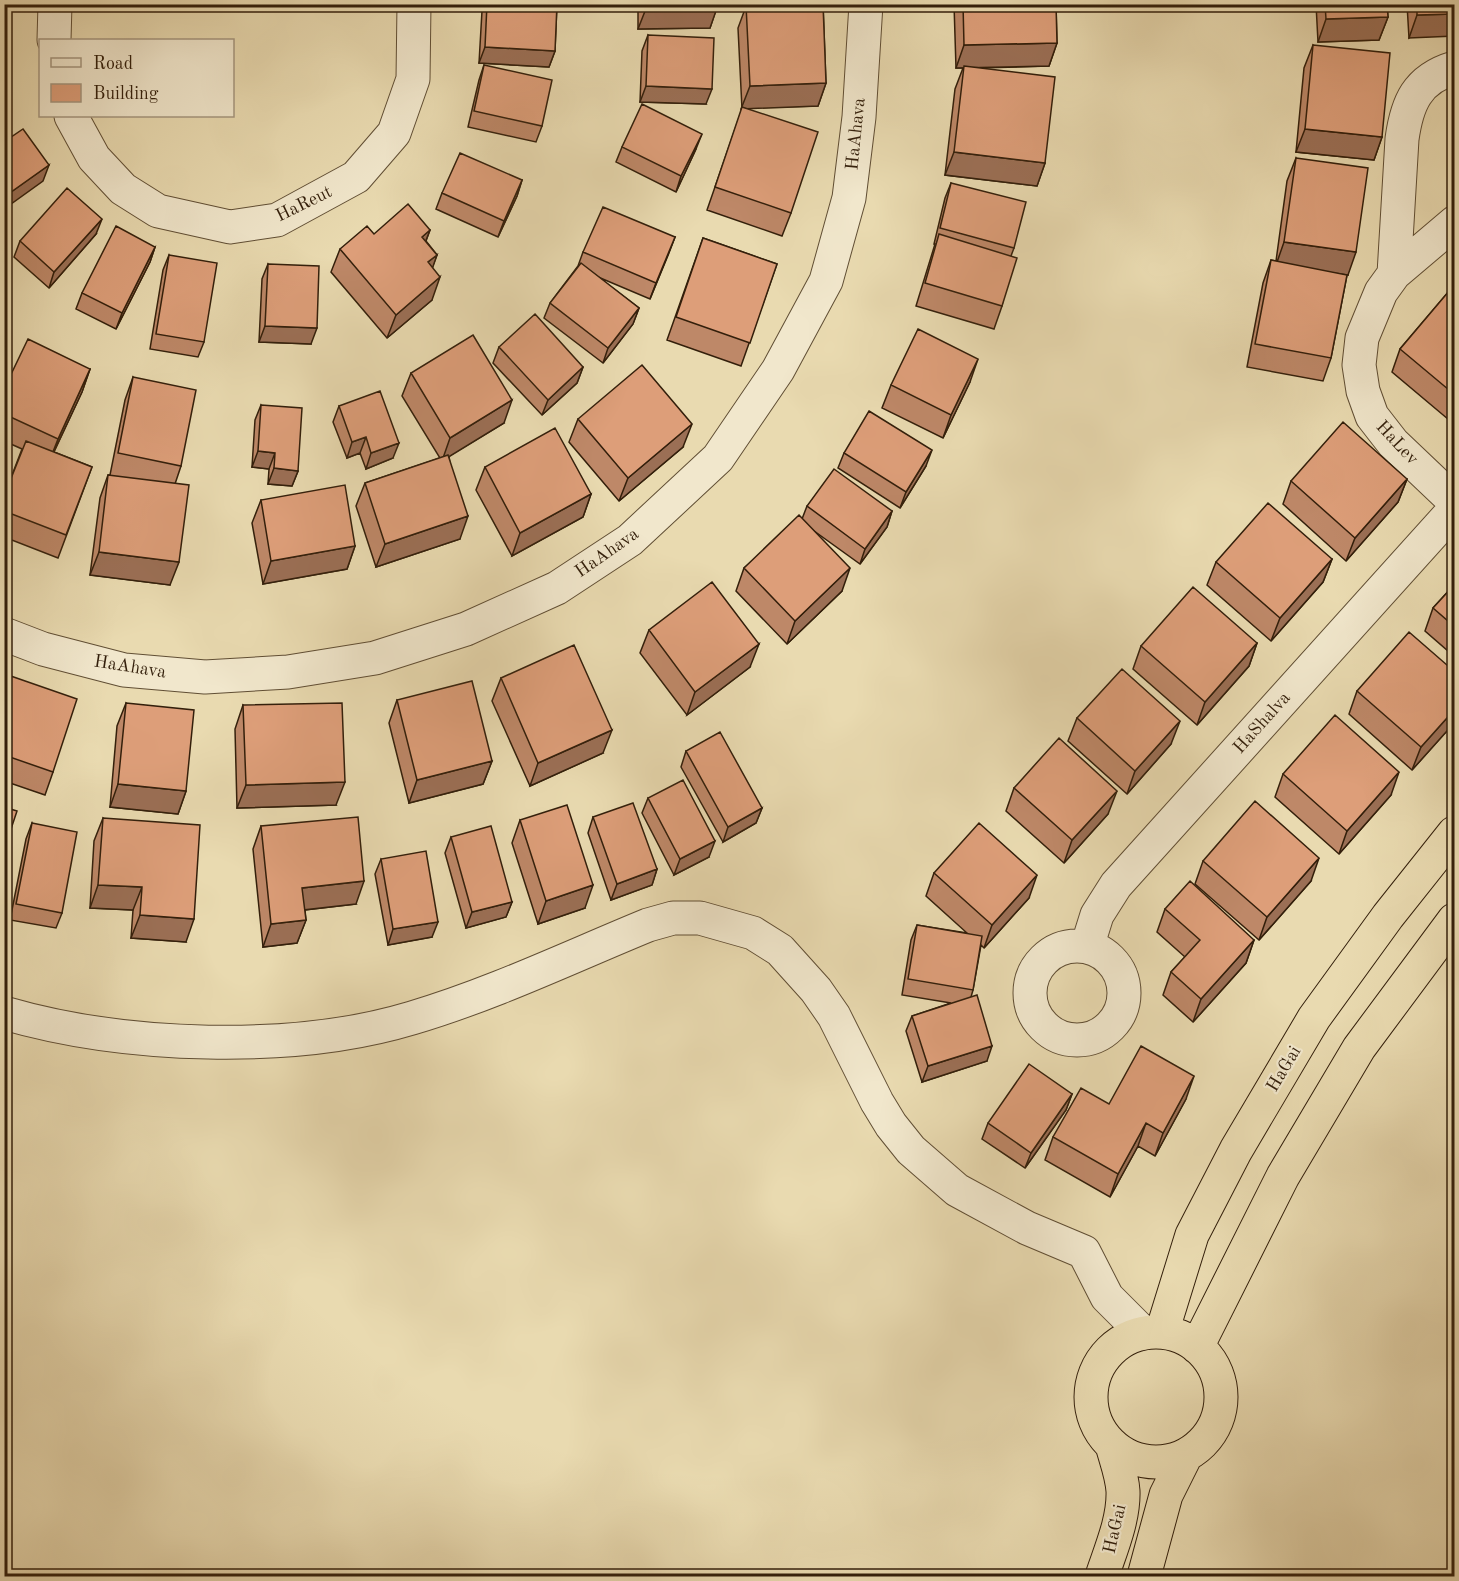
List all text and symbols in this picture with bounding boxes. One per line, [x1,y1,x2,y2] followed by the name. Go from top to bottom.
[39,39,234,117] legend
[93,55,133,73] text: Road
[93,85,159,103] text: Building
[843,97,869,171] street label: HaAhava
[273,183,335,225] street label: HaReut
[1372,417,1422,469] street label: HaLev
[572,525,642,581] street label: HaAhava
[93,652,167,682] street label: HaAhava
[1230,689,1294,757] street label: HaShalva
[1263,1043,1305,1095] street label: HaGai
[1101,1503,1129,1555] street label: HaGai

